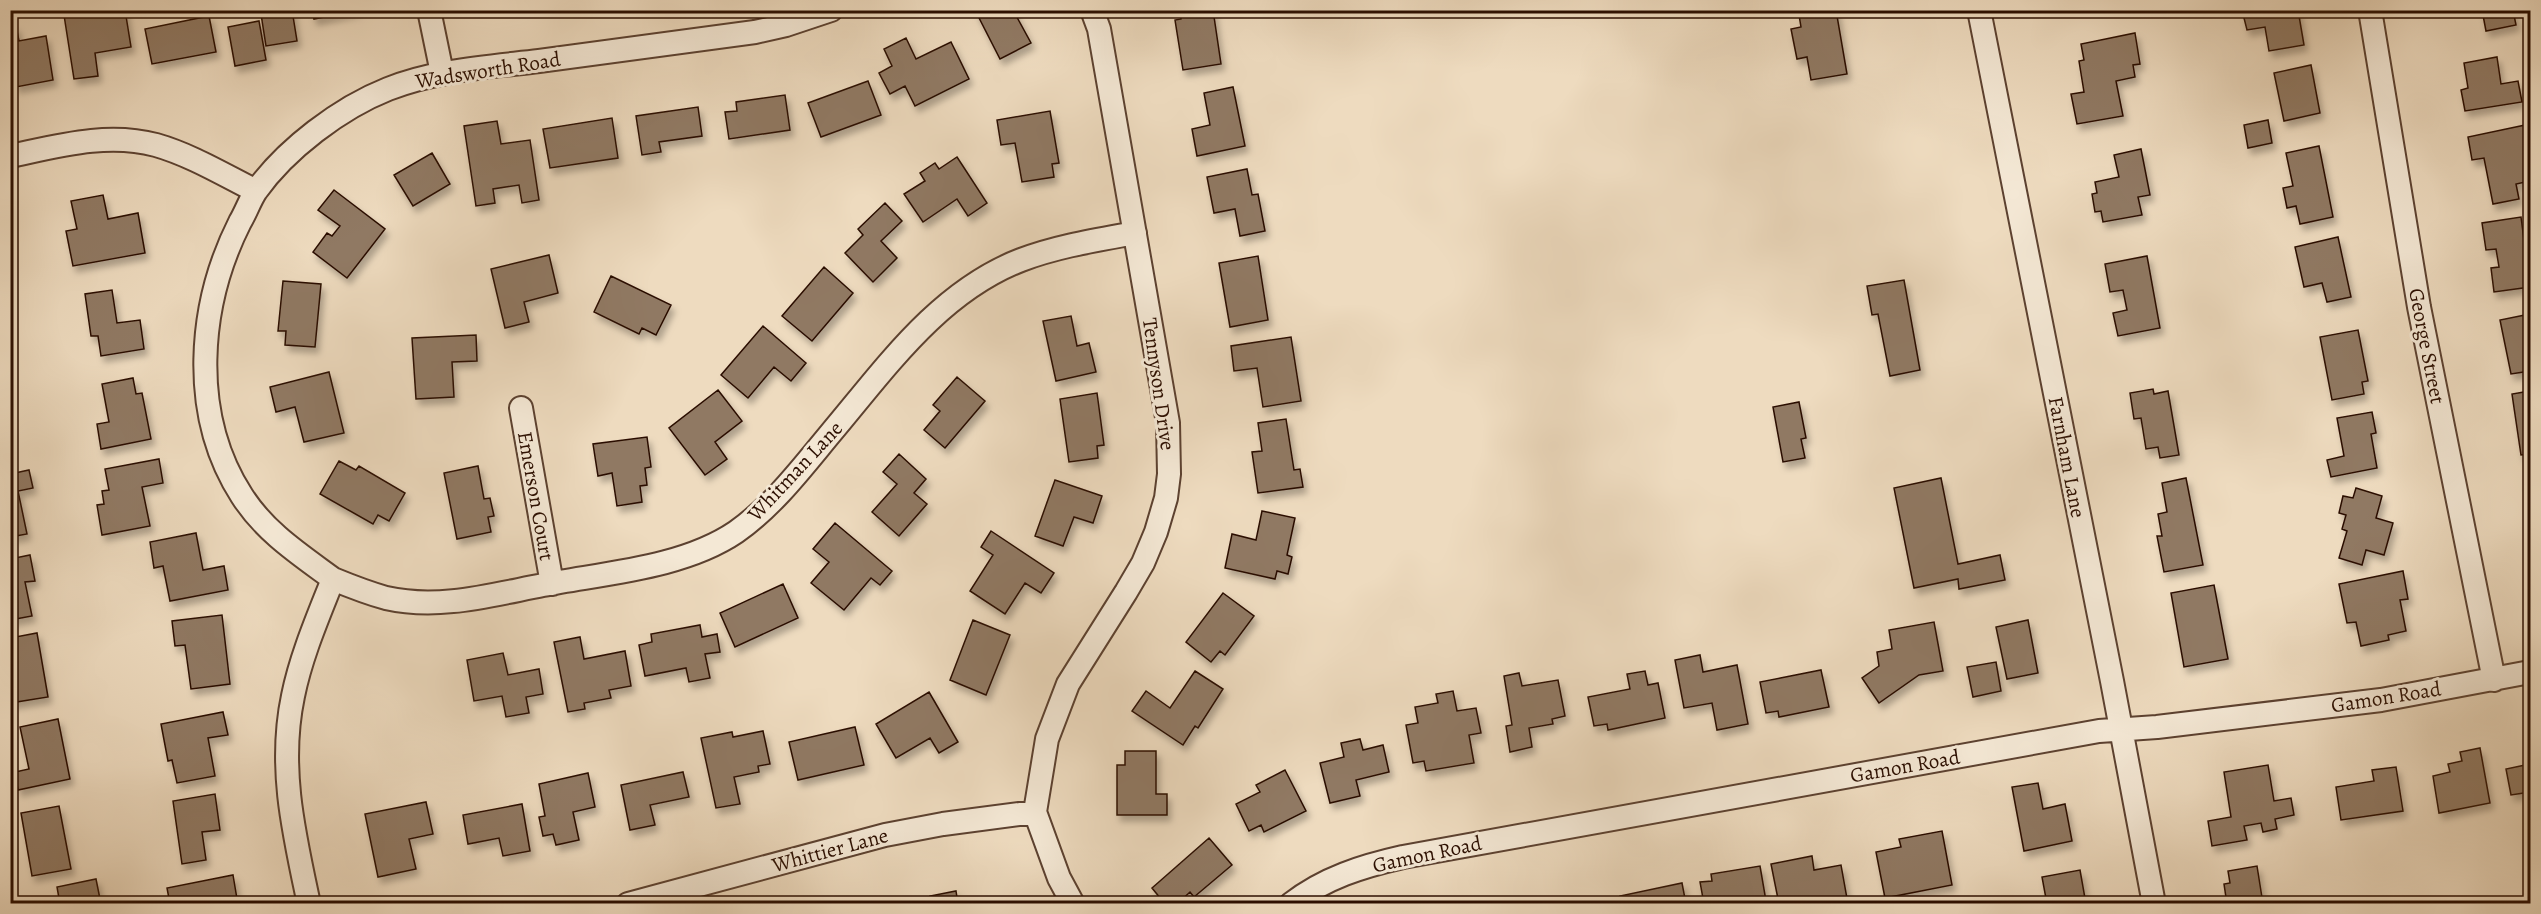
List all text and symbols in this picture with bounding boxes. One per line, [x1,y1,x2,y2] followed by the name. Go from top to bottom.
[413,45,563,95] street label: Wadsworth Road
[2402,286,2452,406] street label: George Street
[1136,316,1182,452] street label: Tennyson Drive
[2042,394,2092,520] street label: Farnham Lane
[741,415,849,528] street label: Whitman Lane
[511,429,561,563] street label: Emerson Court
[2329,674,2444,720] street label: Gamon Road
[1848,742,1963,789] street label: Gamon Road
[768,821,891,879] street label: Whittier Lane
[1370,829,1485,879] street label: Gamon Road

